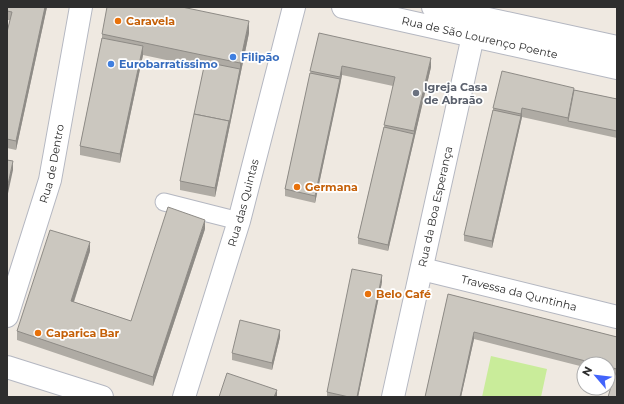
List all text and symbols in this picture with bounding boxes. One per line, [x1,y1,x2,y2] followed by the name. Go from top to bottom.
[400,13,559,62] street label: Rua de São Lourenço Poente
[126,14,175,28] place label: Caravela
[113,16,123,26] marker: Caravela
[241,50,280,64] place label: Filipão
[228,52,238,62] marker: Filipão
[119,57,218,71] place label: Eurobarratíssimo
[106,59,116,69] marker: Eurobarratíssimo
[424,80,488,107] place label: Igreja Casa de Abraão
[411,88,421,98] marker: Igreja Casa de Abraão
[36,123,67,205] street label: Rua de Dentro
[415,145,455,268] street label: Rua da Boa Esperança
[224,157,262,248] street label: Rua das Quintas
[305,180,358,194] place label: Germana
[292,182,302,192] marker: Germana
[460,272,578,314] street label: Travessa da Quntinha
[376,287,431,301] place label: Belo Café
[363,289,373,299] marker: Belo Café
[46,326,120,340] place label: Caparica Bar
[33,328,43,338] marker: Caparica Bar
[576,356,616,396] north arrow
[579,364,595,379] text: N

